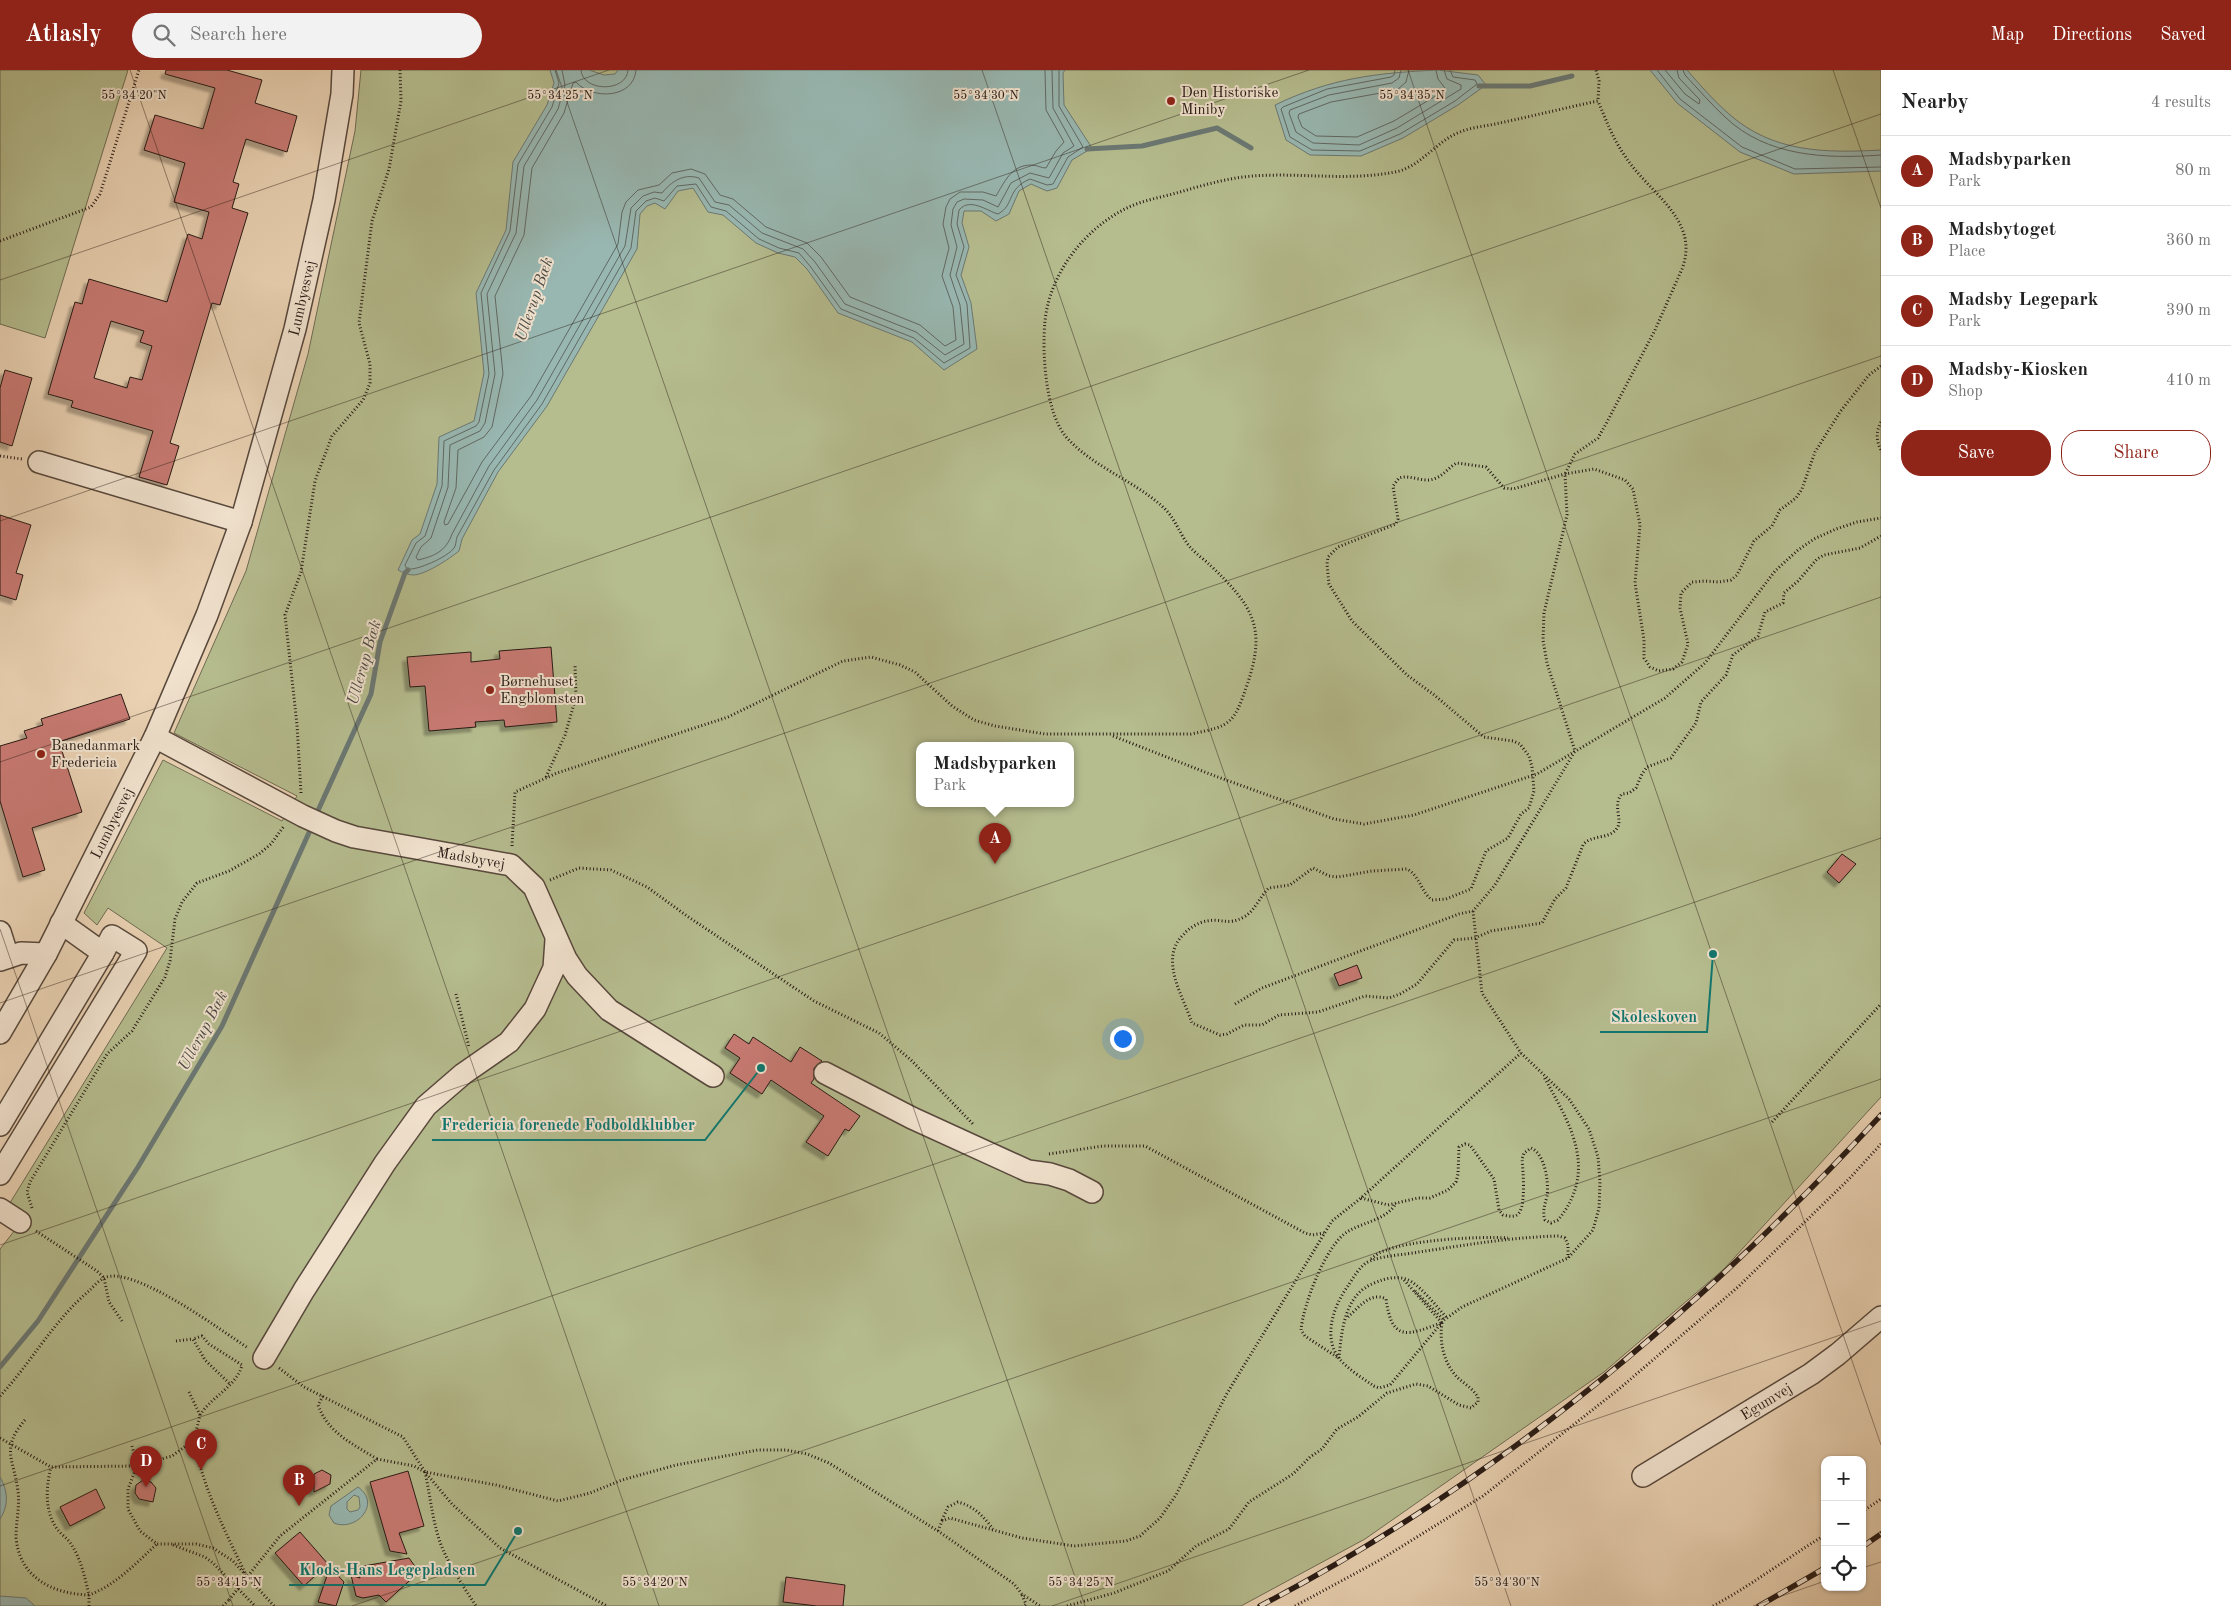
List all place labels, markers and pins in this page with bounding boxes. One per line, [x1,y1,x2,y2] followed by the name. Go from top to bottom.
[1181,86,1278,118] place label: Den Historiske Miniby
[1165,95,1177,107] marker: Den Historiske Miniby
[500,675,584,707] place label: Børnehuset Engblomsten
[484,684,496,696] marker: Børnehuset Engblomsten
[51,739,141,771] place label: Banedanmark Fredericia
[35,748,47,760] marker: Banedanmark Fredericia
[979,823,1011,864] pin: A
[1600,1001,1707,1032] callout: Skoleskoven
[432,1109,705,1140] callout: Fredericia forenede Fodboldklubber
[185,1429,217,1470] pin: C
[130,1446,162,1487] pin: D
[283,1465,315,1506] pin: B
[289,1554,485,1585] callout: Klods-Hans Legepladsen

